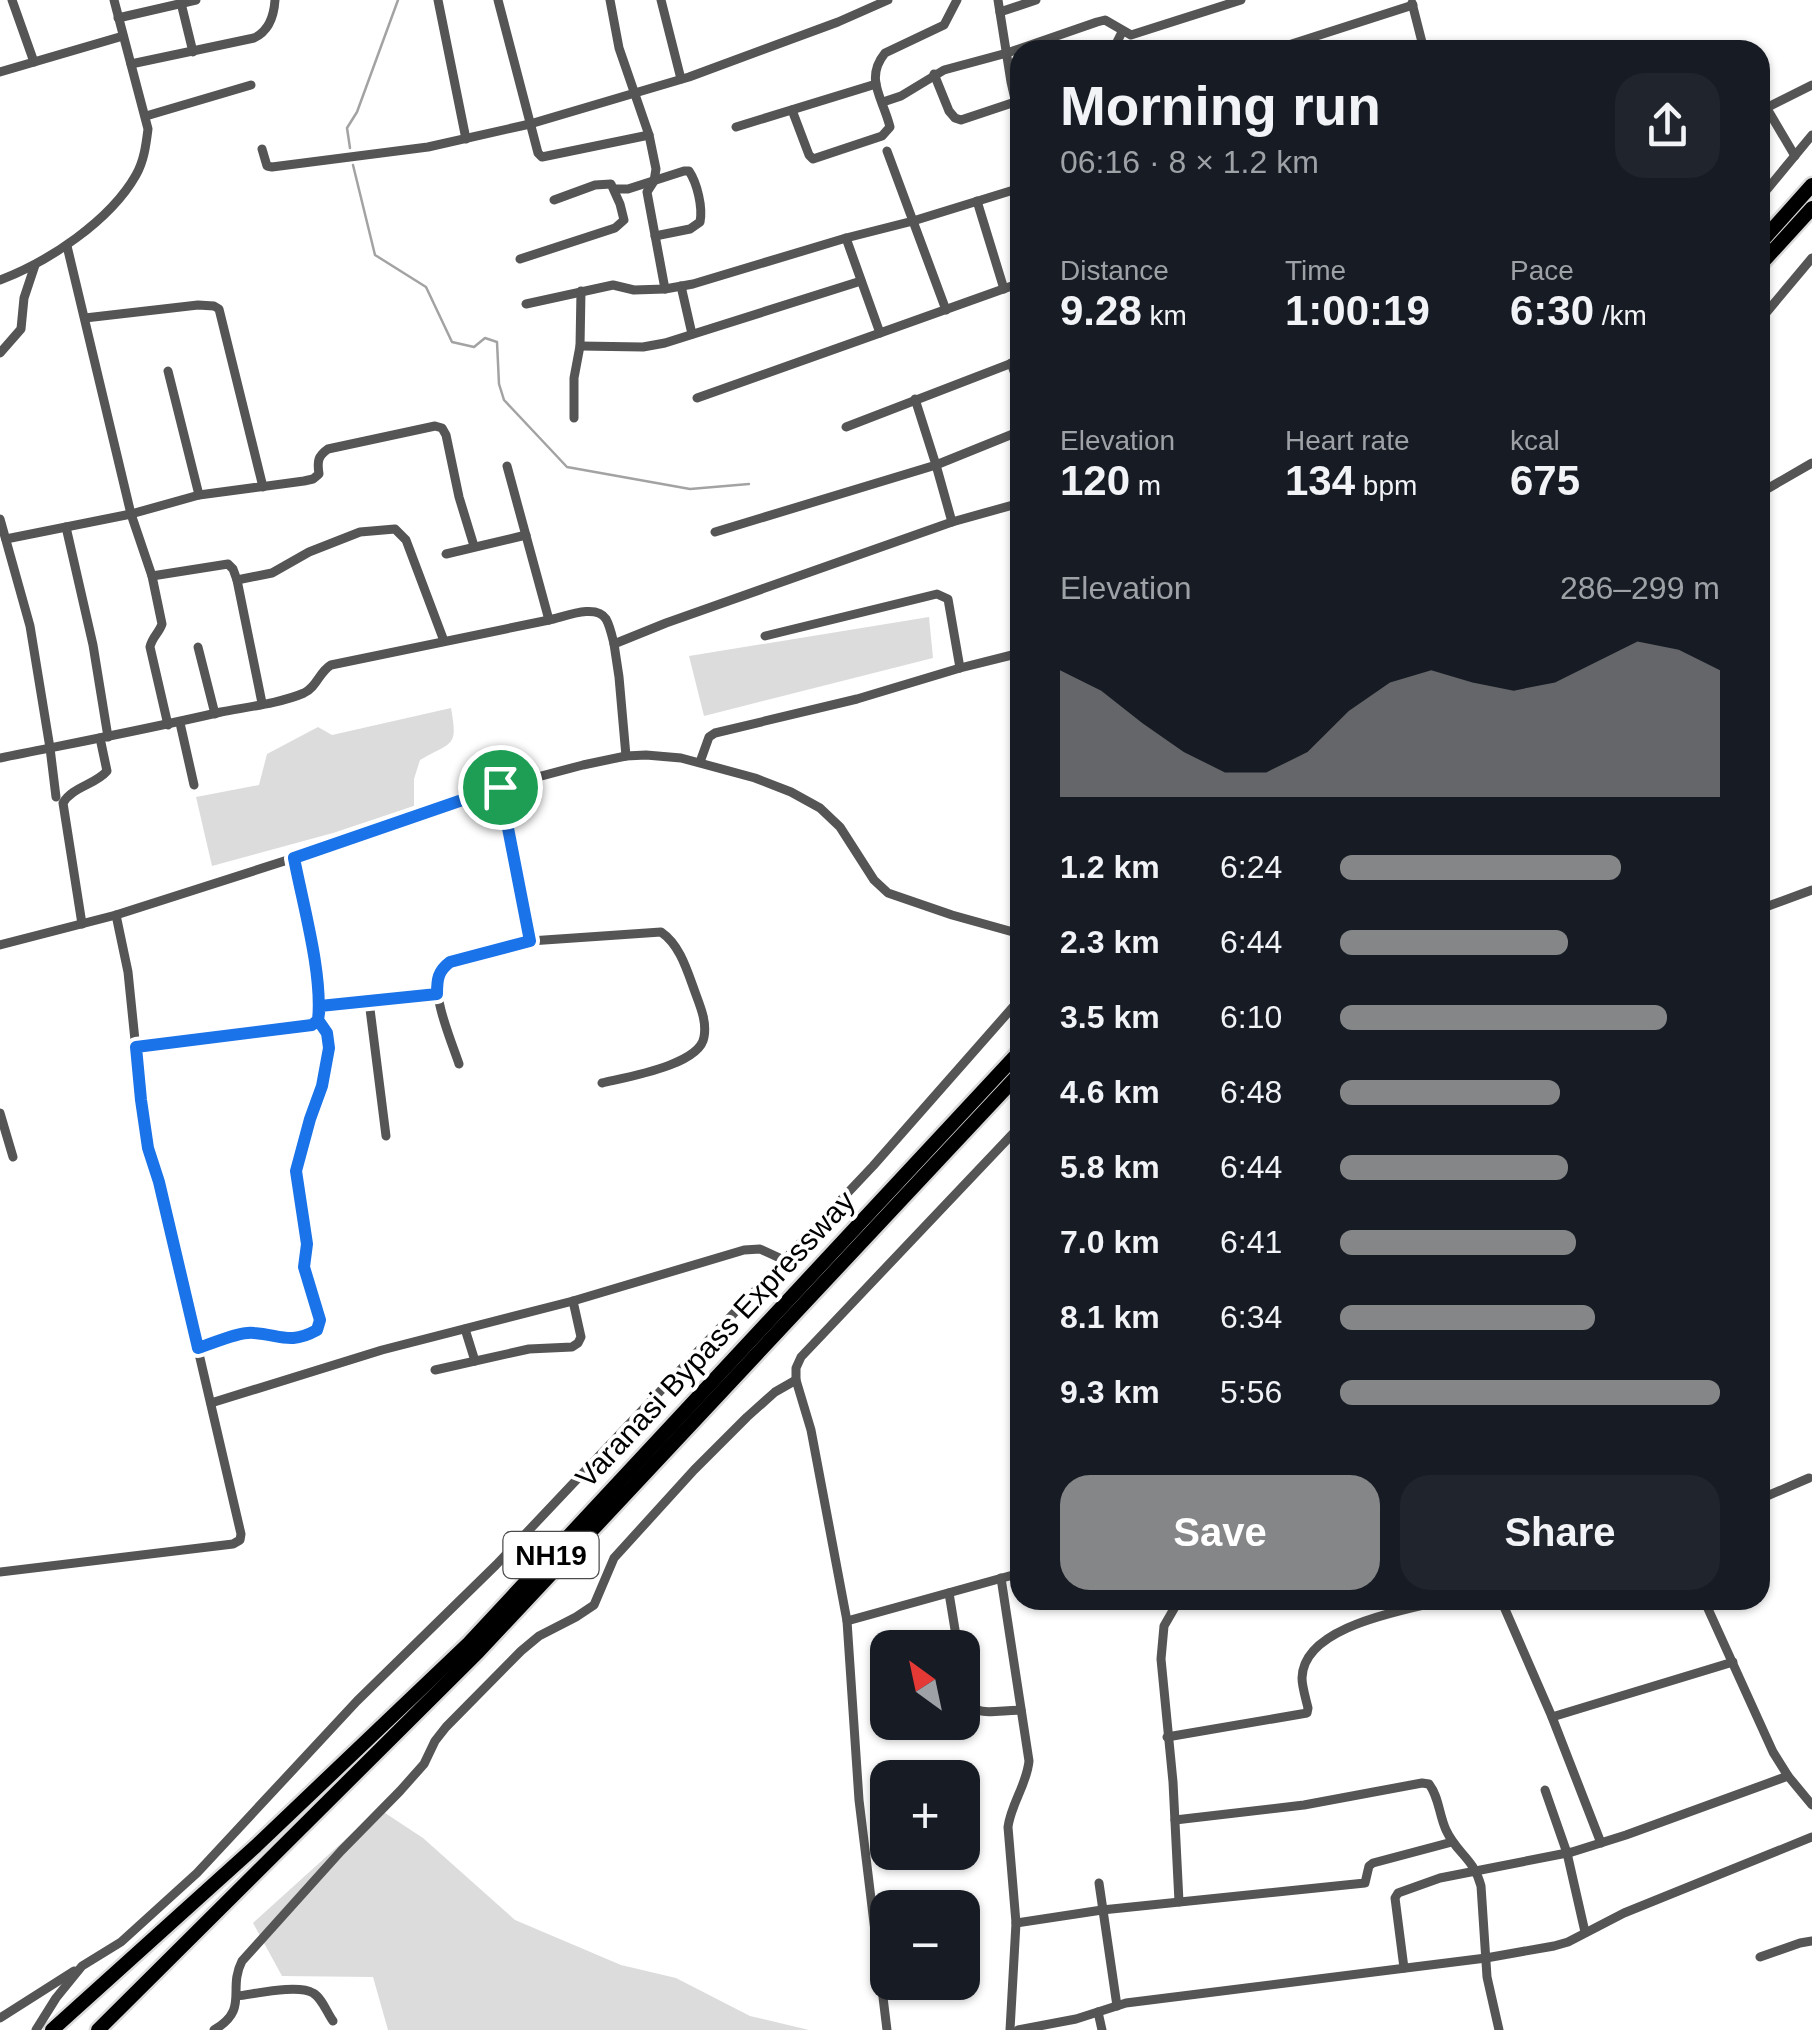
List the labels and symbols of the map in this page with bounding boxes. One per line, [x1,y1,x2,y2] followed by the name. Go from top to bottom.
[458,745,543,830] pin
[569,1184,861,1494] street label: Varanasi Bypass Expressway
[504,1532,598,1578] road number: NH19
[870,1630,980,1740] north arrow

